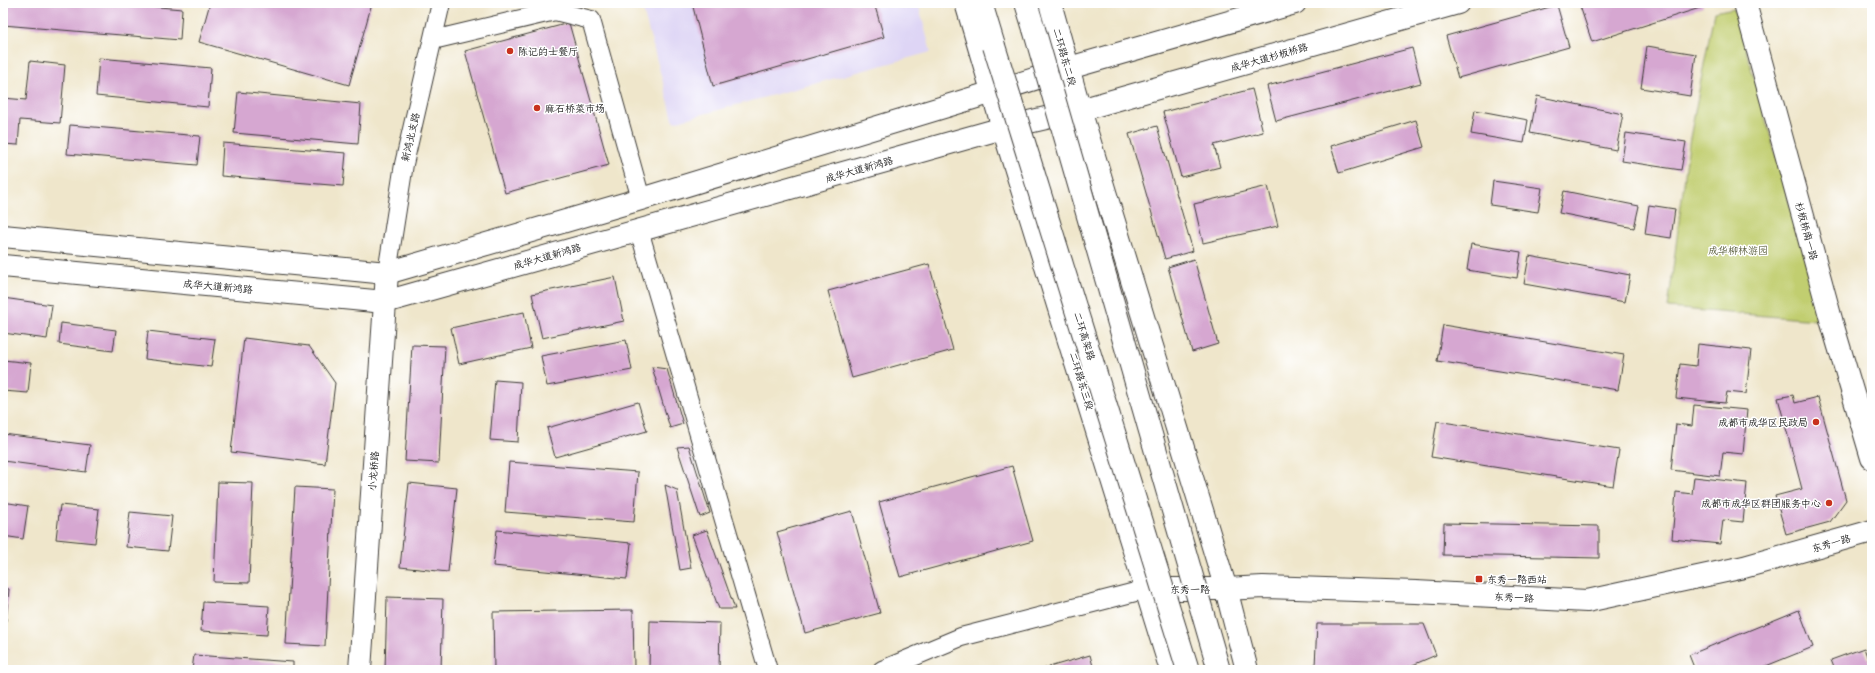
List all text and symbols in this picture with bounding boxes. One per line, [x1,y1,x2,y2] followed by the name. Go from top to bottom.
[1050,27,1078,88] street label: 二环路东二段
[1229,41,1309,75] street label: 成华大道杉板桥路
[505,46,515,56] marker: 陈记的士餐厅
[518,46,578,58] place label: 陈记的士餐厅
[532,103,542,113] marker: 麻石桥菜市场
[545,103,605,115] place label: 麻石桥菜市场
[400,112,422,163] street label: 新鸿北支路
[824,155,895,185] street label: 成华大道新鸿路
[1792,201,1820,262] street label: 杉板桥南一路
[512,242,583,272] street label: 成华大道新鸿路
[1708,245,1768,257] park label: 成华柳林游园
[183,278,253,296] street label: 成华大道新鸿路
[1071,311,1097,362] street label: 二环高架路
[1067,351,1096,412] street label: 二环路东三段
[1718,417,1808,429] place label: 成都市成华区民政局
[1811,417,1821,427] marker: 成都市成华区民政局
[367,451,381,491] street label: 小龙桥路
[1701,498,1821,510] place label: 成都市成华区群团服务中心
[1824,498,1834,508] marker: 成都市成华区群团服务中心
[1810,533,1852,555] street label: 东秀一路
[1474,574,1484,584] marker: 东秀一路西站
[1487,574,1547,586] place label: 东秀一路西站
[1170,584,1210,596] street label: 东秀一路
[1494,591,1534,605] street label: 东秀一路

